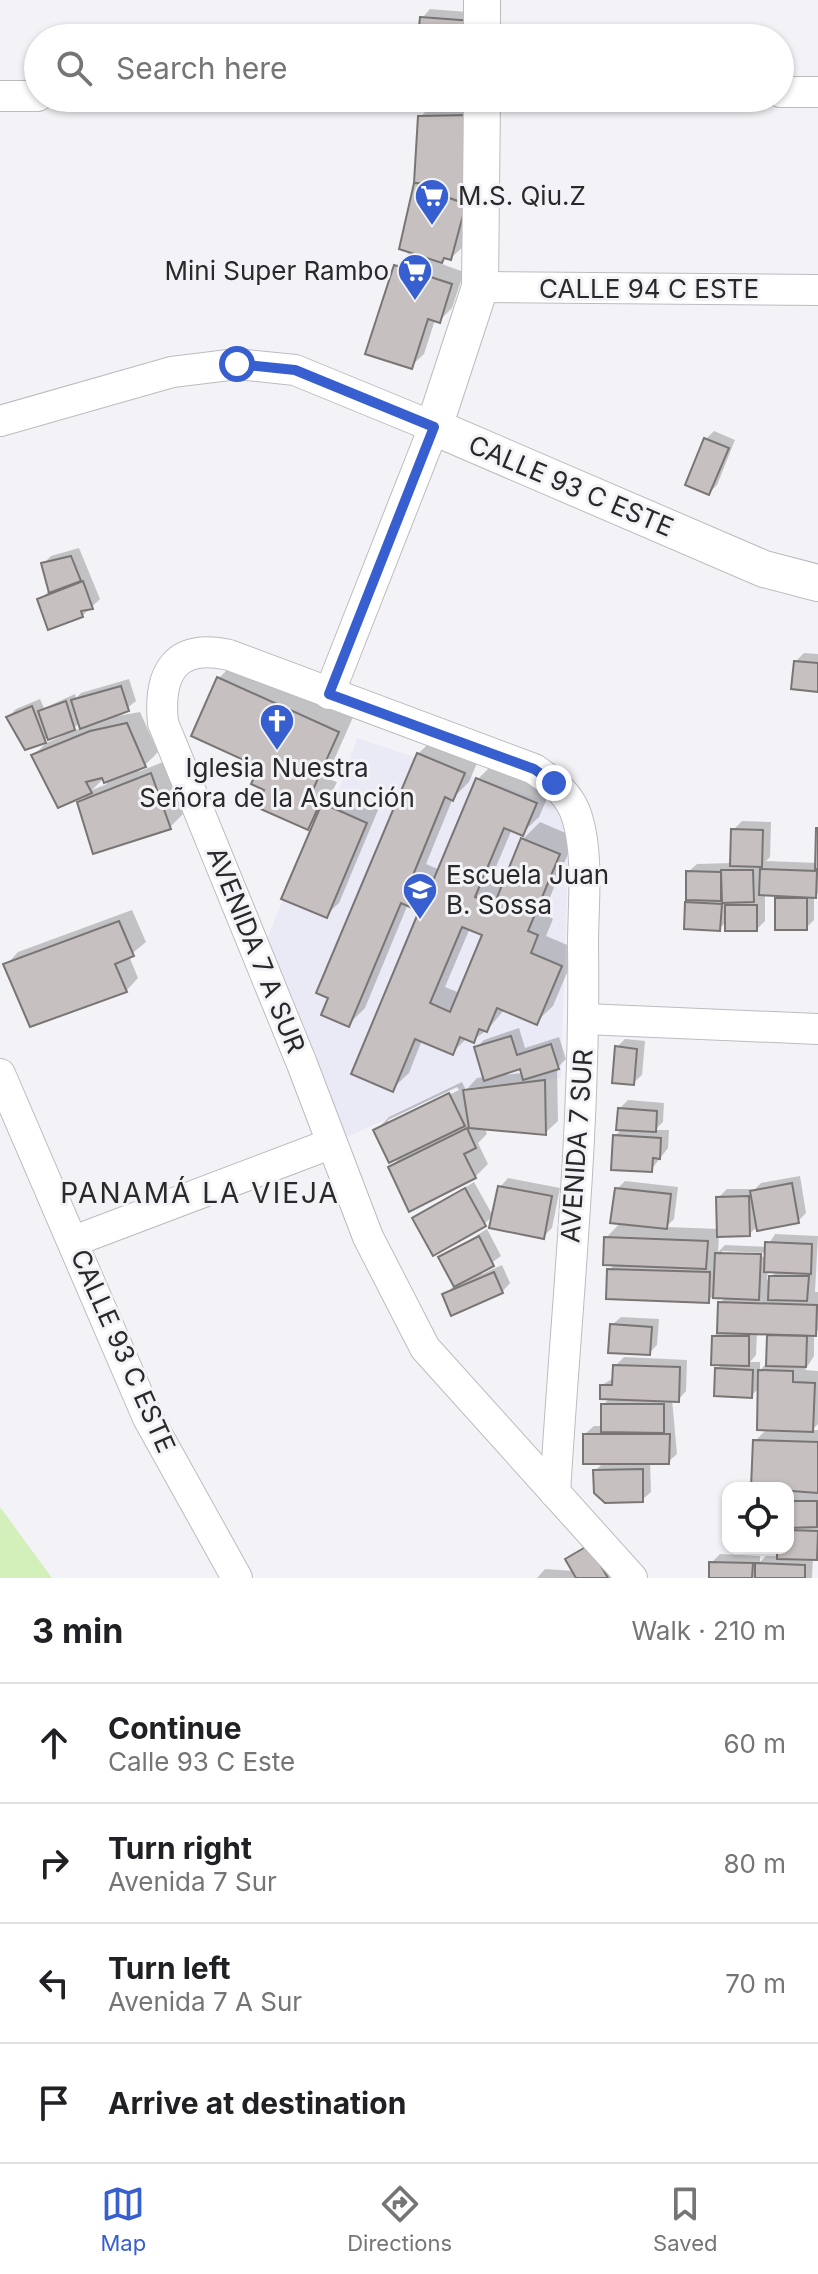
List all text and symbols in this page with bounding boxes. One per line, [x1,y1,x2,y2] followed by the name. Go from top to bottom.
[24,24,794,112] search box
[52,46,96,90] icon: search
[116,50,288,86] text: Search here
[413,177,451,227] supermarket icon: M.S. Qiu.Z
[458,180,586,211] place label: M.S. Qiu.Z
[396,252,434,302] supermarket icon: Mini Super Rambo
[165,255,389,286] place label: Mini Super Rambo
[539,273,759,304] street label: CALLE 94 C ESTE
[219,346,255,382] route start
[464,428,678,543] street label: CALLE 93 C ESTE
[258,702,296,752] church icon: Iglesia Nuestra Señora de la Asunción
[139,752,415,813] place label: Iglesia Nuestra Señora de la Asunción
[536,765,572,801] route end
[201,842,312,1057] street label: AVENIDA 7 A SUR
[446,859,609,920] place label: Escuela Juan B. Sossa
[401,871,439,921] school or university icon: Escuela Juan B. Sossa
[554,1048,599,1244] street label: AVENIDA 7 SUR
[60,1175,340,1210] district label: PANAMÁ LA VIEJA
[65,1244,182,1457] street label: CALLE 93 C ESTE
[722,1482,794,1554] map controls
[722,1482,794,1554] button: locate
[32,1610,123,1651] text: 3 min
[631,1615,786,1646] text: Walk · 210 m
[108,1710,242,1746] text: Continue
[32,1721,76,1765] icon: ahead
[723,1728,786,1759] text: 60 m
[108,1746,295,1777] text: Calle 93 C Este
[108,1830,252,1866] text: Turn right
[32,1841,76,1885] icon: right
[723,1848,786,1879] text: 80 m
[108,1866,277,1897] text: Avenida 7 Sur
[108,1950,230,1986] text: Turn left
[32,1961,76,2005] icon: left
[725,1968,786,1999] text: 70 m
[108,1986,302,2017] text: Avenida 7 A Sur
[32,2081,76,2125] icon: arrive
[108,2085,406,2121] text: Arrive at destination
[101,2182,146,2256] tab: Map
[347,2182,452,2256] tab: Directions
[653,2182,717,2256] tab: Saved

